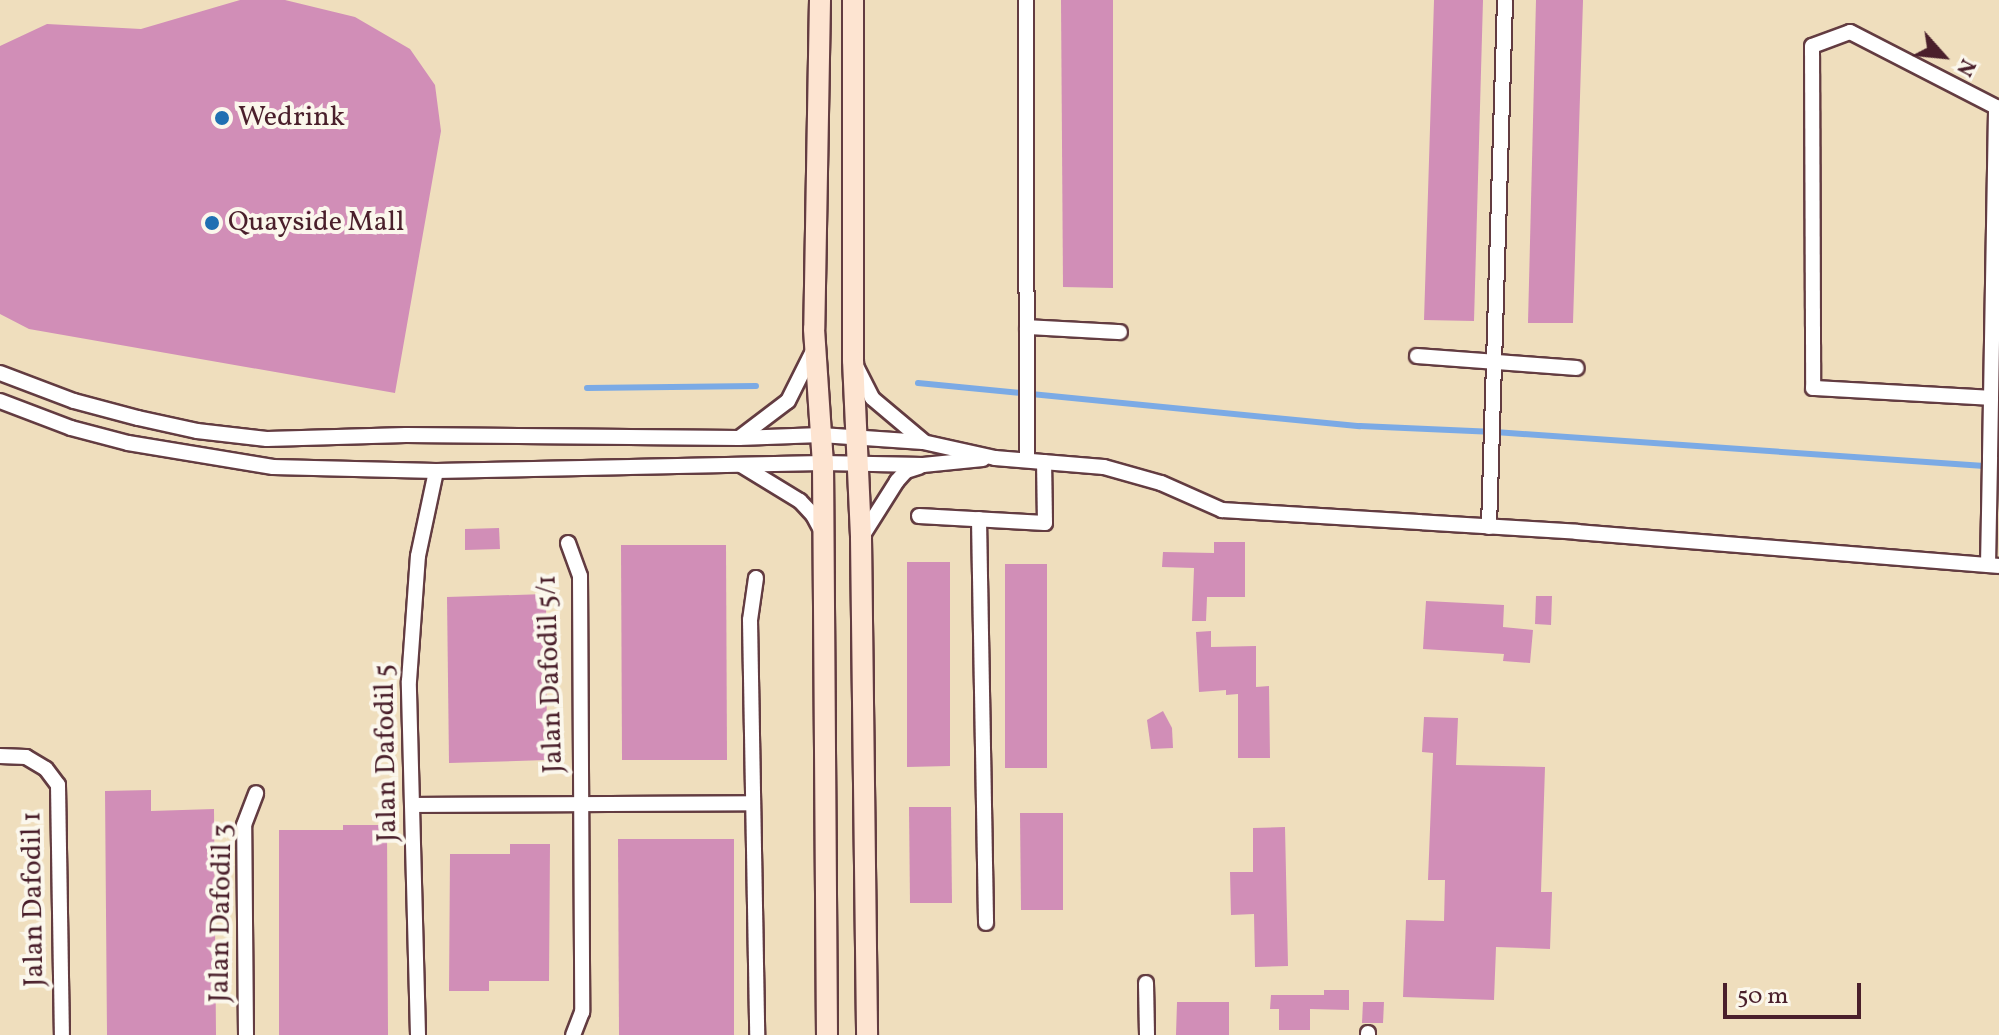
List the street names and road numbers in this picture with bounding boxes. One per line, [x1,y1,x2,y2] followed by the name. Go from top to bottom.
[531,574,571,774] street label: Jalan Dafodil 5/1
[369,664,405,842] street label: Jalan Dafodil 5
[16,811,52,987] street label: Jalan Dafodil 1
[204,823,240,1003] street label: Jalan Dafodil 3

